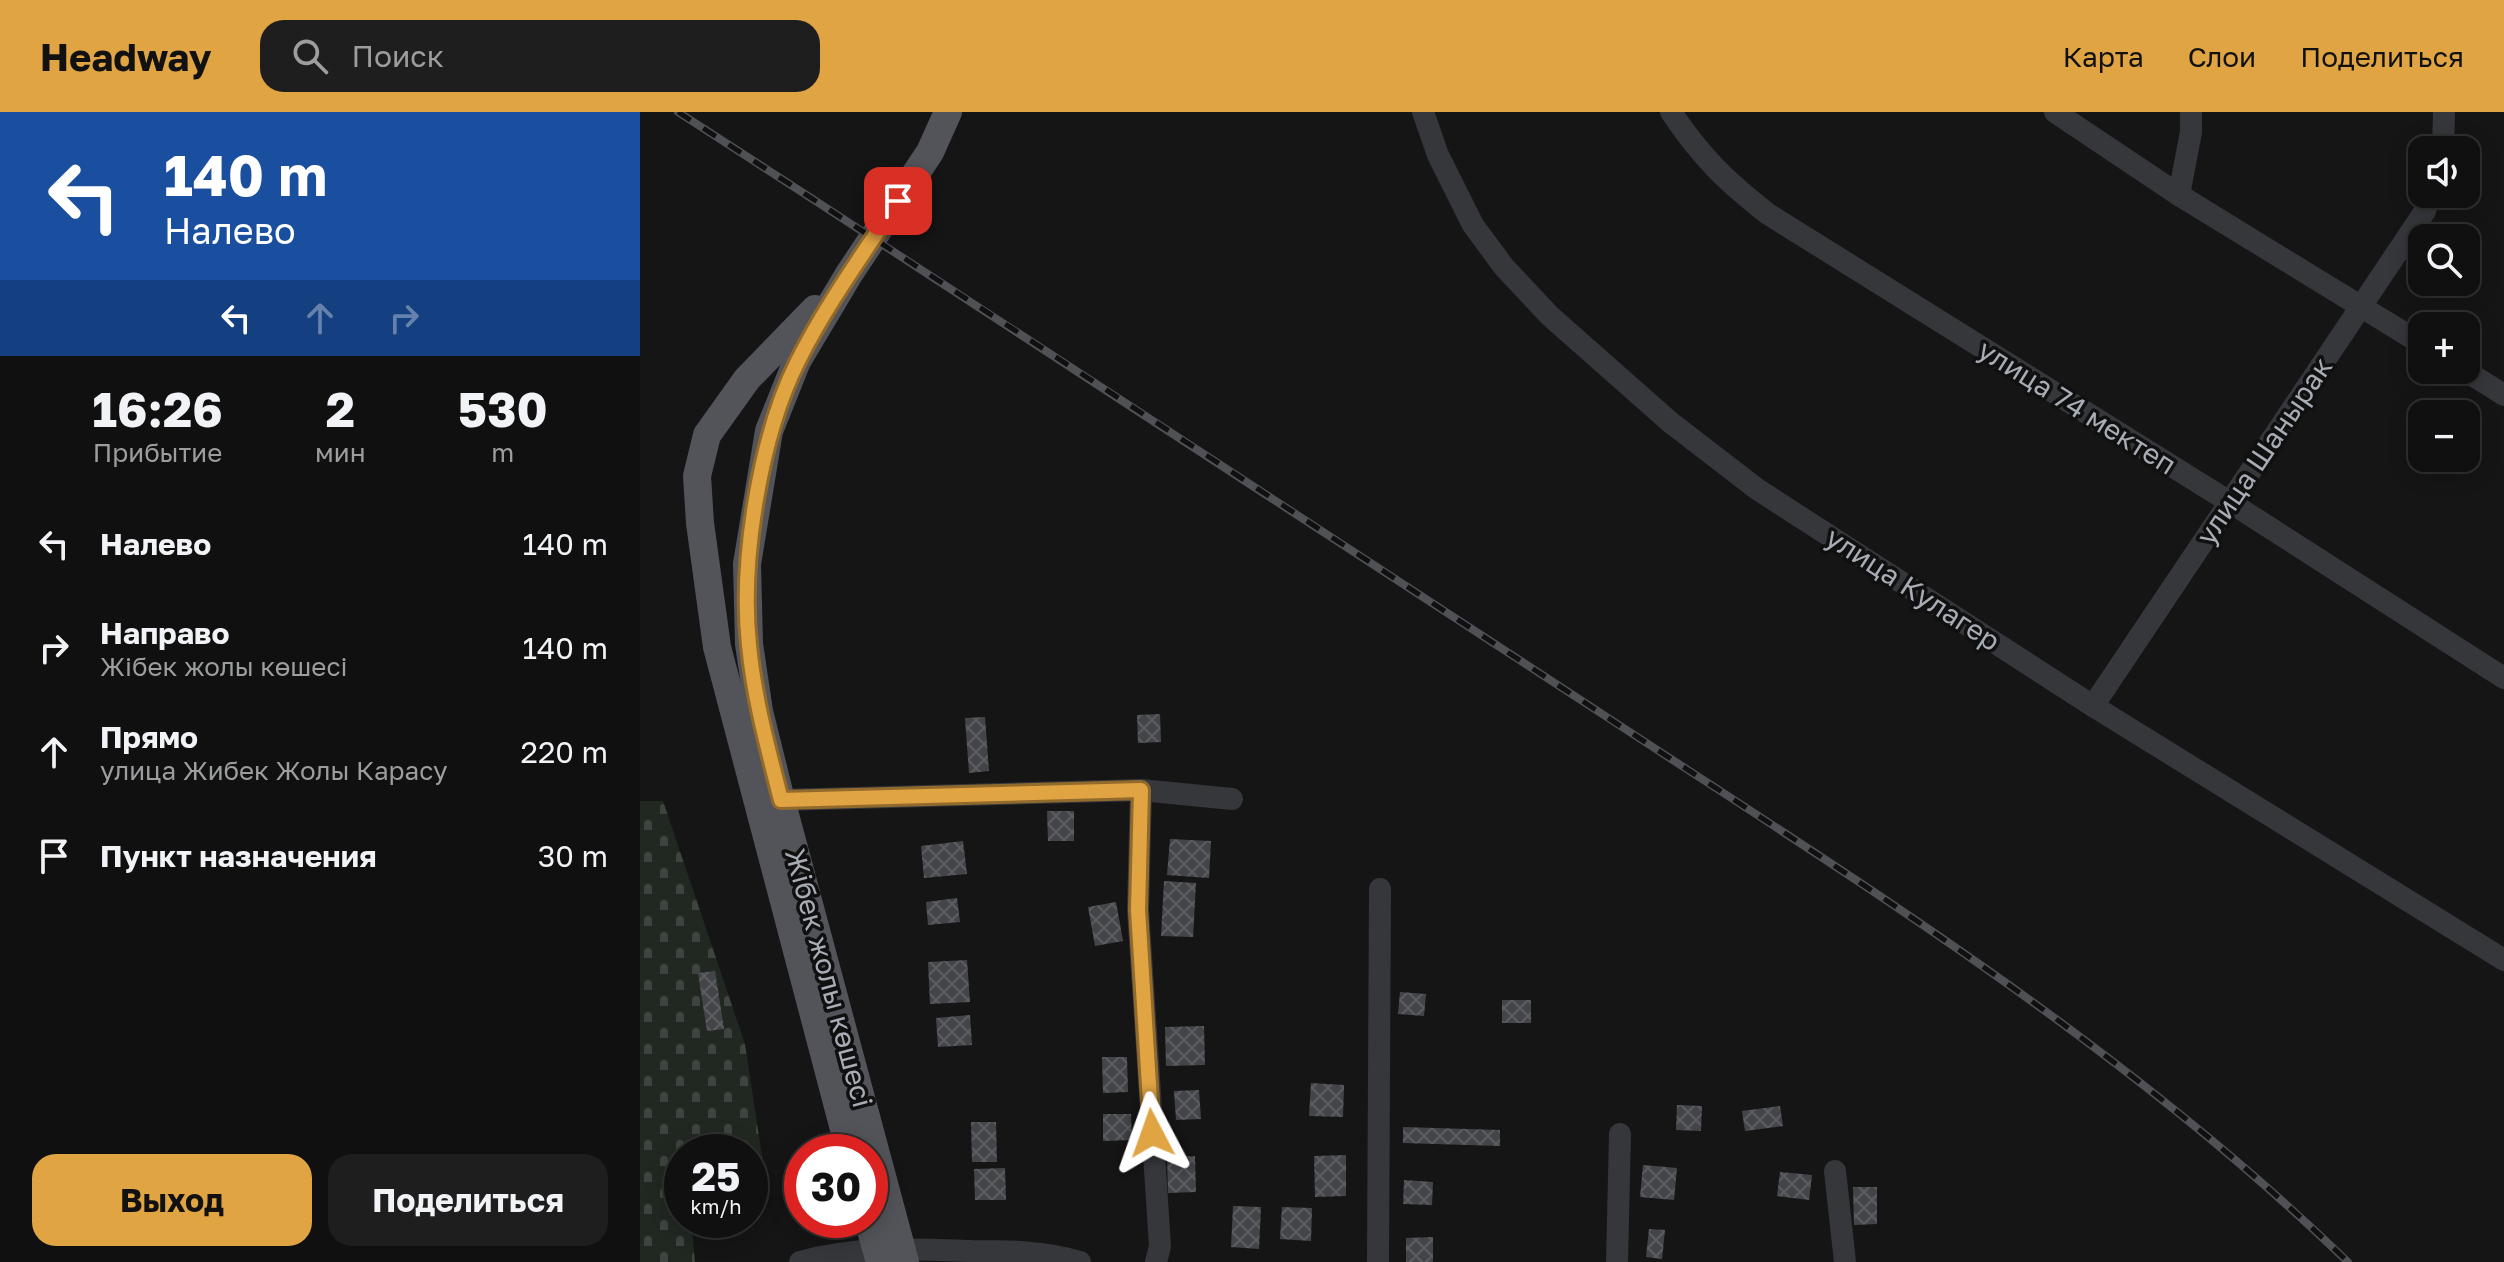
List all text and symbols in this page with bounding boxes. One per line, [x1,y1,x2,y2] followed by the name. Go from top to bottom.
[260,20,820,92] search box
[40,34,212,79] text: Headway
[288,34,332,78] icon: search
[352,38,444,74] text: Поиск
[2063,40,2144,73] text: Карта
[2188,40,2256,73] text: Слои
[2300,40,2464,73] text: Поделиться
[2408,136,2480,472] map controls
[2408,136,2480,208] button: sound
[164,141,327,208] text: 140 m
[32,144,136,248] icon: left
[864,167,932,235] pin
[876,179,920,223] icon: arrive
[164,209,296,252] text: Налево
[2408,224,2480,296] button: search
[214,296,258,340] icon: left
[298,296,342,340] icon: ahead
[382,296,426,340] icon: right
[2408,312,2480,384] button: +
[1972,332,2182,481] street label: улица 74 мектеп
[2189,351,2338,551] street label: улица Шанырак
[92,380,223,438] text: 16:26
[326,380,355,438] text: 2
[458,380,548,438] text: 530
[2408,400,2480,472] button: −
[93,437,222,468] text: Прибытие
[315,437,366,468] text: мин
[491,437,514,468] text: m
[1820,520,2007,657] street label: улица Кулагер
[32,522,76,566] icon: left
[100,526,211,562] text: Налево
[523,526,608,562] text: 140 m
[100,615,229,651] text: Направо
[32,626,76,670] icon: right
[523,630,608,666] text: 140 m
[100,651,348,682] text: Жібек жолы көшесі
[100,719,198,755] text: Прямо
[32,730,76,774] icon: ahead
[521,734,608,770] text: 220 m
[100,755,448,786] text: улица Жибек Жолы Карасу
[32,834,76,878] icon: arrive
[100,838,377,874] text: Пункт назначения
[538,838,608,874] text: 30 m
[779,845,880,1111] street label: Жібек жолы көшесі
[1110,1091,1194,1175] position arrow
[784,1134,888,1238] speed limit sign: 30
[692,1152,740,1200] text: 25
[32,1154,312,1246] button: Выход
[328,1154,608,1246] button: Поделиться
[691,1194,741,1218] text: km/h

